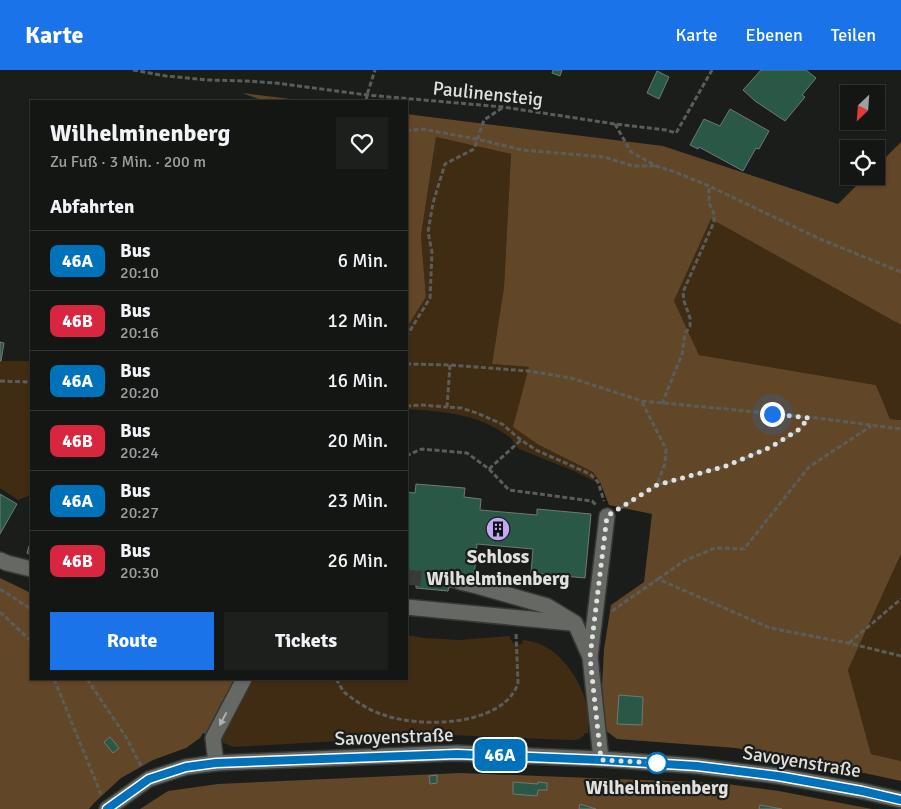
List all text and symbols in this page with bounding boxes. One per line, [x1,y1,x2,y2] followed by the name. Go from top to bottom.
[25,20,83,50] text: Karte
[675,24,717,46] text: Karte
[745,24,803,46] text: Ebenen
[831,24,876,46] text: Teilen
[432,76,544,112] street label: Paulinensteig
[840,85,885,130] north arrow
[840,85,885,185] map controls
[336,117,388,169] button: heart
[50,118,230,148] text: Wilhelminenberg
[840,140,885,185] button: locate
[50,152,206,172] text: Zu Fuß · 3 Min. · 200 m
[50,195,134,219] text: Abfahrten
[120,239,151,263] text: Bus
[338,249,388,273] text: 6 Min.
[62,250,93,272] text: 46A
[120,263,159,283] text: 20:10
[120,299,151,323] text: Bus
[327,309,388,333] text: 12 Min.
[62,310,93,332] text: 46B
[120,323,159,343] text: 20:16
[120,359,151,383] text: Bus
[327,369,388,393] text: 16 Min.
[62,370,93,392] text: 46A
[120,383,159,403] text: 20:20
[760,402,785,427] your location
[120,419,151,443] text: Bus
[327,429,388,453] text: 20 Min.
[62,430,93,452] text: 46B
[120,443,159,463] text: 20:24
[120,479,151,503] text: Bus
[327,489,388,513] text: 23 Min.
[62,490,93,512] text: 46A
[120,503,159,523] text: 20:27
[485,516,511,542] building icon: Schloss Wilhelminenberg
[120,539,151,563] text: Bus
[427,545,569,591] place label: Schloss Wilhelminenberg
[327,549,388,573] text: 26 Min.
[62,550,93,572] text: 46B
[120,563,159,583] text: 20:30
[50,612,214,670] button: Route
[224,612,388,670] button: Tickets
[219,712,227,727] one-way arrow
[334,723,454,751] street label: Savoyenstraße
[471,739,529,771] line badge: 46A
[741,741,863,783] street label: Savoyenstraße
[485,744,515,766] text: 46A
[646,752,668,774] marker: Wilhelminenberg
[586,776,728,800] place label: Wilhelminenberg

